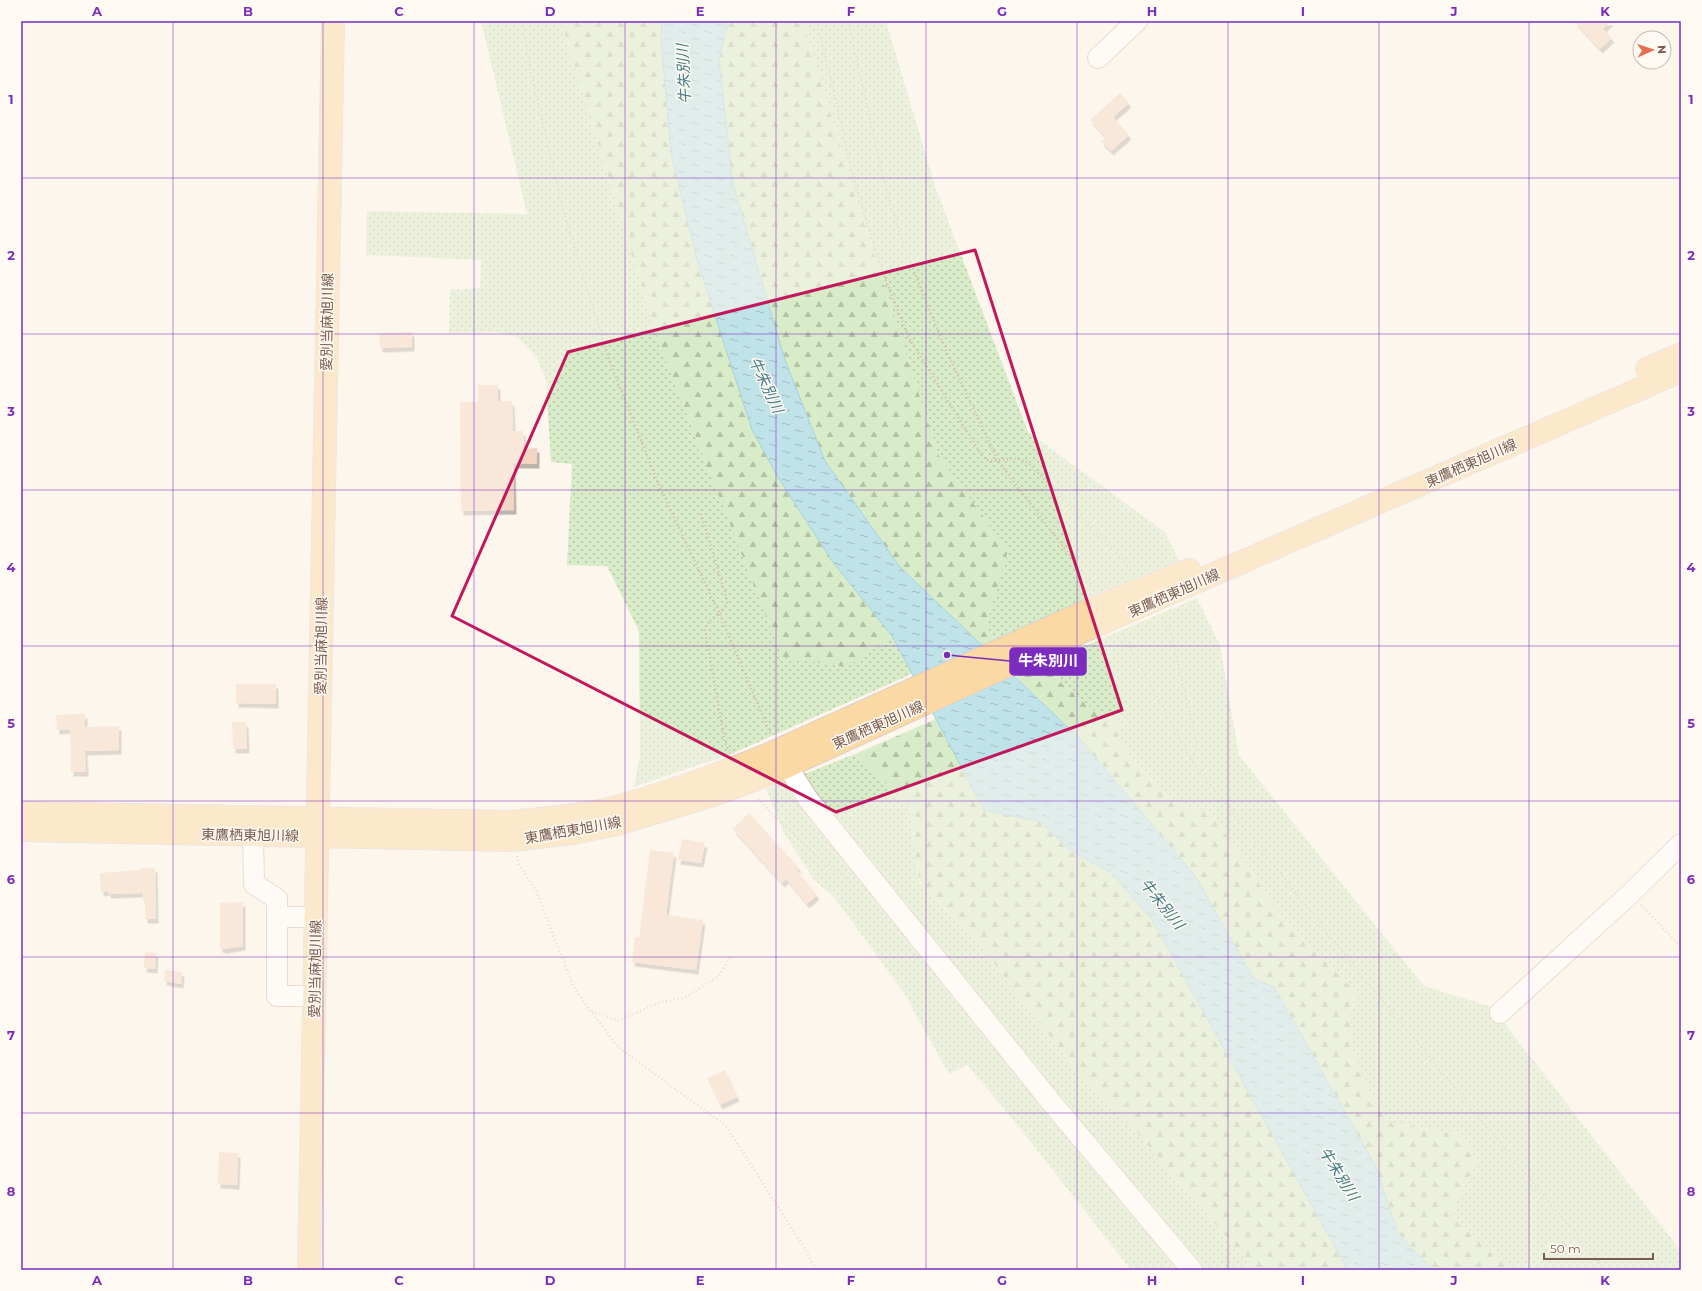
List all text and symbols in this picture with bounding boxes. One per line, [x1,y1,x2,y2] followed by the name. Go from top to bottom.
[91,3,103,19] text: A
[243,3,253,19] text: B
[394,3,404,19] text: C
[545,3,556,19] text: D
[696,3,705,19] text: E
[847,3,855,19] text: F
[997,3,1007,19] text: G
[1147,3,1157,19] text: H
[1301,3,1305,19] text: I
[1449,3,1458,19] text: J
[1600,3,1610,19] text: K
[1632,30,1672,70] north arrow
[672,42,695,104] water label: 牛朱別川
[1655,45,1669,54] text: N
[8,91,14,107] text: 1
[1688,91,1694,107] text: 1
[7,247,15,263] text: 2
[1687,247,1695,263] text: 2
[317,273,337,371] street label: 愛別当麻旭川線
[745,354,789,418] water label: 牛朱別川
[6,403,15,419] text: 3
[1686,403,1695,419] text: 3
[1423,435,1519,491] street label: 東鷹栖東旭川線
[7,559,16,575] text: 4
[1687,559,1696,575] text: 4
[1126,565,1222,621] street label: 東鷹栖東旭川線
[311,597,331,695] street label: 愛別当麻旭川線
[1010,648,1086,675] callout: 牛朱別川
[1018,651,1078,670] text: 牛朱別川
[830,697,926,753] street label: 東鷹栖東旭川線
[7,715,15,731] text: 5
[1687,715,1695,731] text: 5
[523,813,623,847] street label: 東鷹栖東旭川線
[201,825,299,845] street label: 東鷹栖東旭川線
[7,871,16,887] text: 6
[1687,871,1696,887] text: 6
[1136,874,1190,935] water label: 牛朱別川
[305,920,325,1018] street label: 愛別当麻旭川線
[7,1027,15,1043] text: 7
[1687,1027,1695,1043] text: 7
[1315,1143,1364,1206] water label: 牛朱別川
[7,1183,16,1199] text: 8
[1687,1183,1696,1199] text: 8
[1544,1235,1653,1261] scale bar
[1550,1241,1581,1256] text: 50 m
[91,1272,103,1288] text: A
[243,1272,253,1288] text: B
[394,1272,404,1288] text: C
[545,1272,556,1288] text: D
[696,1272,705,1288] text: E
[847,1272,855,1288] text: F
[997,1272,1007,1288] text: G
[1147,1272,1157,1288] text: H
[1301,1272,1305,1288] text: I
[1449,1272,1458,1288] text: J
[1600,1272,1610,1288] text: K

